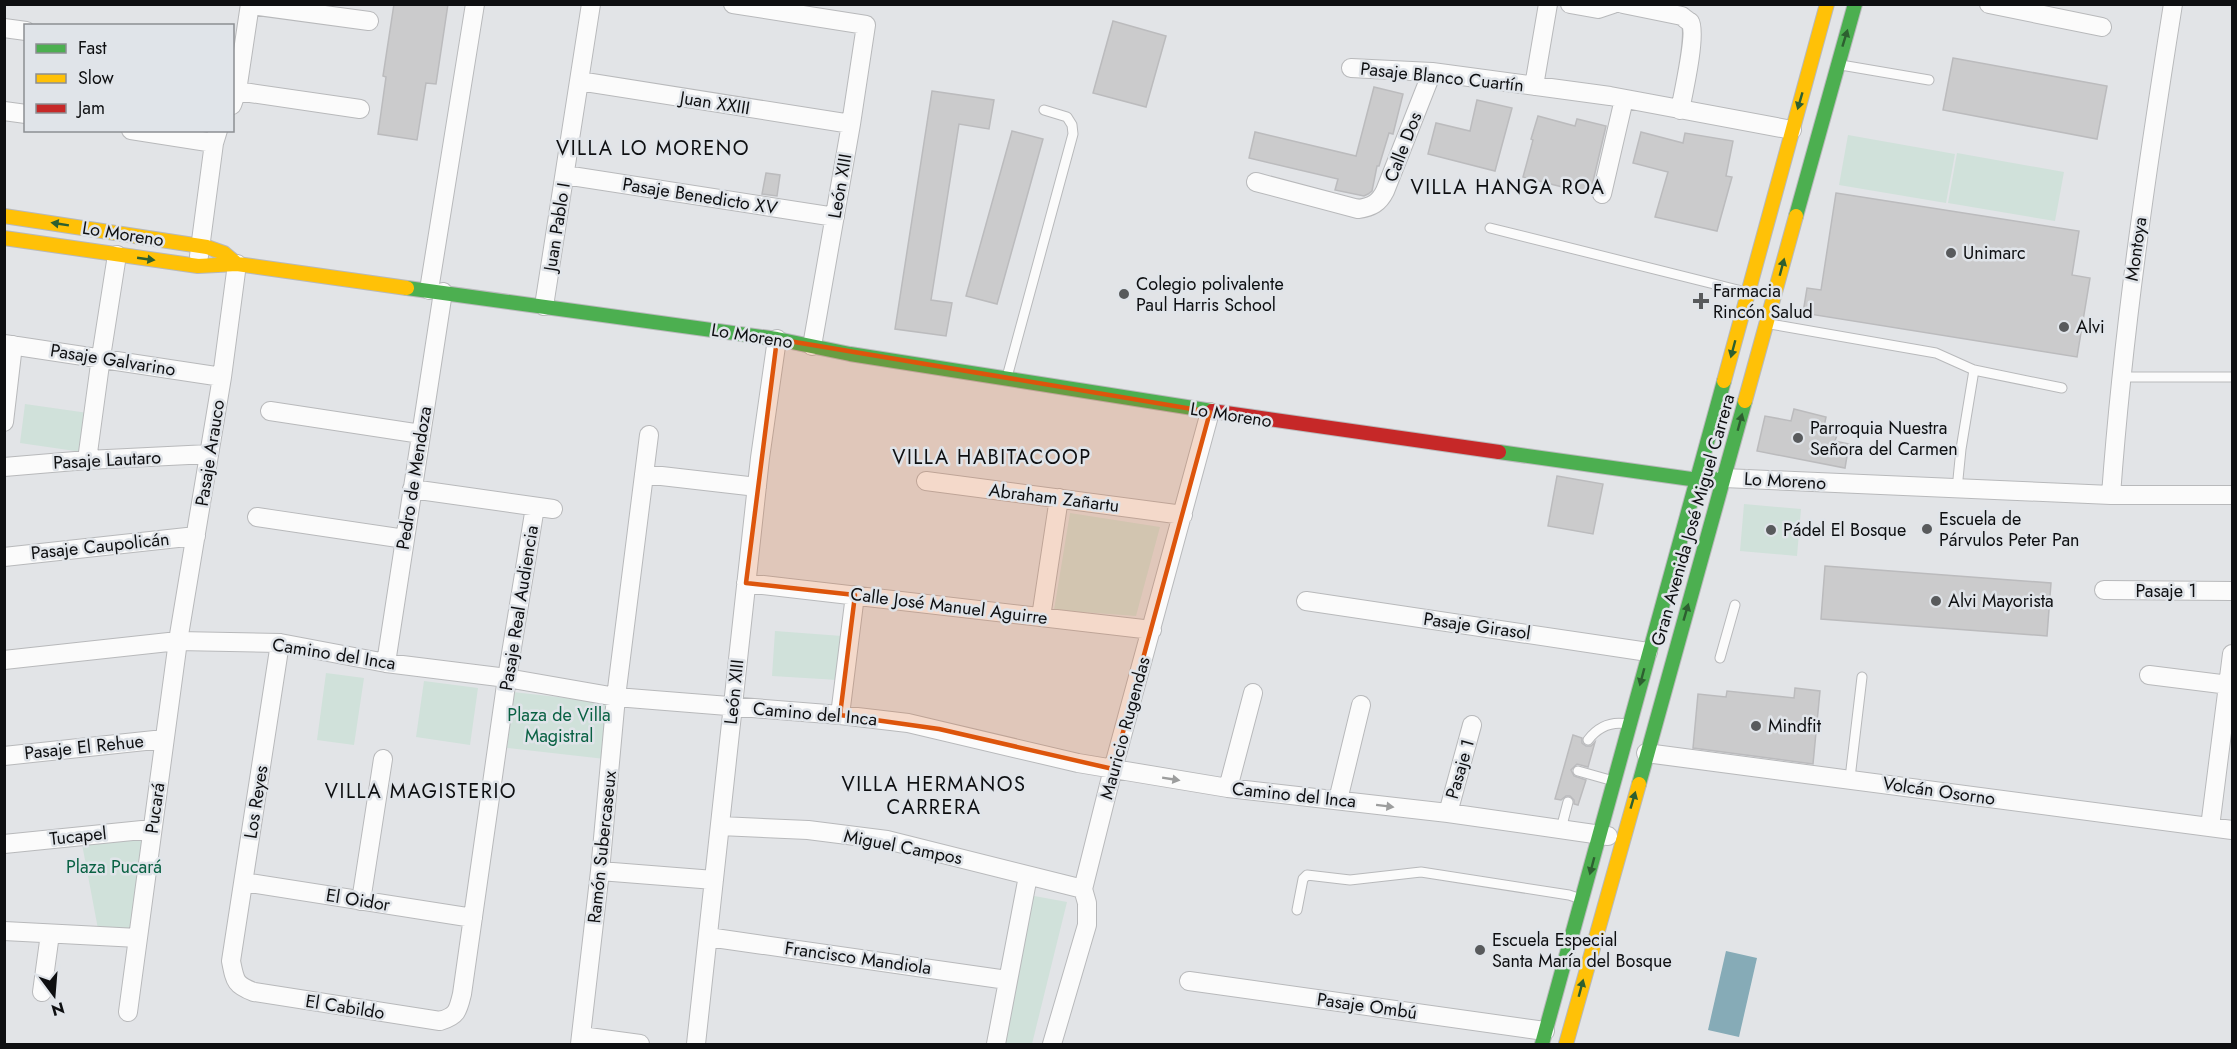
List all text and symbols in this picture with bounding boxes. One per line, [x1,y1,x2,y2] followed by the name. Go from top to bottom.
[24,24,234,132] legend
[1841,29,1850,47] one-way arrow
[78,35,107,61] text: Fast
[1359,55,1525,99] street label: Pasaje Blanco Cuartín
[78,65,115,91] text: Slow
[676,84,752,121] street label: Juan XXIII
[1795,92,1804,110] one-way arrow
[76,95,105,121] text: Jam
[1378,108,1428,186] street label: Calle Dos
[556,134,750,163] district label: VILLA LO MORENO
[822,152,858,220] street label: León XIII
[621,171,779,221] street label: Pasaje Benedicto XV
[1410,173,1606,202] district label: VILLA HANGA ROA
[537,181,577,275] street label: Juan Pablo I
[80,215,166,253] street label: Lo Moreno
[2119,215,2153,283] street label: Montoya
[50,220,69,229] one-way arrow
[1963,240,2026,266] place label: Unimarc
[1944,246,1958,260] marker: Unimarc
[136,254,155,263] one-way arrow
[1777,258,1787,276] one-way arrow
[1136,271,1284,318] place label: Colegio polivalente Paul Harris School
[1713,278,1813,325] place label: Farmacia Rincón Salud
[1117,287,1131,301] marker: Colegio polivalente Paul Harris School
[1694,294,1708,308] marker: Farmacia Rincón Salud
[2076,314,2105,340] place label: Alvi
[709,317,795,355] street label: Lo Moreno
[2057,320,2071,334] marker: Alvi
[48,337,178,383] street label: Pasaje Galvarino
[1728,339,1738,358] one-way arrow
[1645,391,1741,649] street label: Gran Avenida José Miguel Carrera
[1188,396,1274,434] street label: Lo Moreno
[189,398,231,508] street label: Pasaje Arauco
[390,404,438,552] street label: Pedro de Mendoza
[1736,412,1745,430] one-way arrow
[1810,415,1958,462] place label: Parroquia Nuestra Señora del Carmen
[1791,431,1805,445] marker: Parroquia Nuestra Señora del Carmen
[892,443,1092,472] district label: VILLA HABITACOOP
[52,444,162,476] street label: Pasaje Lautaro
[1743,466,1827,496] street label: Lo Moreno
[987,477,1121,519] street label: Abraham Zañartu
[1939,506,2080,553] place label: Escuela de Párvulos Peter Pan
[1783,517,1906,543] place label: Pádel El Bosque
[1920,522,1934,536] marker: Escuela de Párvulos Peter Pan
[493,523,545,693] street label: Pasaje Real Audiencia
[1764,523,1778,537] marker: Pádel El Bosque
[29,526,171,566] street label: Pasaje Caupolicán
[2135,578,2197,604] street label: Pasaje 1
[849,581,1049,631] street label: Calle José Manuel Aguirre
[1948,588,2054,614] place label: Alvi Mayorista
[1929,594,1943,608] marker: Alvi Mayorista
[1682,603,1691,621] one-way arrow
[1422,606,1532,646] street label: Pasaje Girasol
[270,631,398,677] street label: Camino del Inca
[1093,654,1157,802] street label: Mauricio Rugendas
[718,658,750,726] street label: León XIII
[1636,668,1646,686] one-way arrow
[752,696,878,732] street label: Camino del Inca
[507,702,611,749] park label: Plaza de Villa Magistral
[1768,713,1822,739] place label: Mindfit
[1749,719,1763,733] marker: Mindfit
[23,728,145,766] street label: Pasaje El Rehue
[1439,736,1481,802] street label: Pasaje 1
[237,763,275,841] street label: Los Reyes
[581,769,623,924] street label: Ramón Subercaseux
[841,770,1027,822] district label: VILLA HERMANOS CARRERA
[1881,770,1997,812] street label: Volcán Osorno
[1162,775,1181,784] one-way arrow
[1231,776,1357,814] street label: Camino del Inca
[325,777,517,806] district label: VILLA MAGISTERIO
[139,781,171,835] street label: Pucará
[1629,791,1638,809] one-way arrow
[1376,801,1395,810] one-way arrow
[48,820,108,852] street label: Tucapel
[842,823,964,871] street label: Miguel Campos
[66,854,162,880] park label: Plaza Pucará
[1587,857,1596,875] one-way arrow
[324,882,393,918] street label: El Oidor
[1492,927,1672,974] place label: Escuela Especial Santa María del Bosque
[783,935,933,981] street label: Francisco Mandiola
[1473,943,1487,957] marker: Escuela Especial Santa María del Bosque
[24,965,84,1025] north arrow
[1577,979,1587,997] one-way arrow
[1315,986,1419,1026] street label: Pasaje Ombú
[304,988,387,1026] street label: El Cabildo
[49,996,67,1022] text: N

